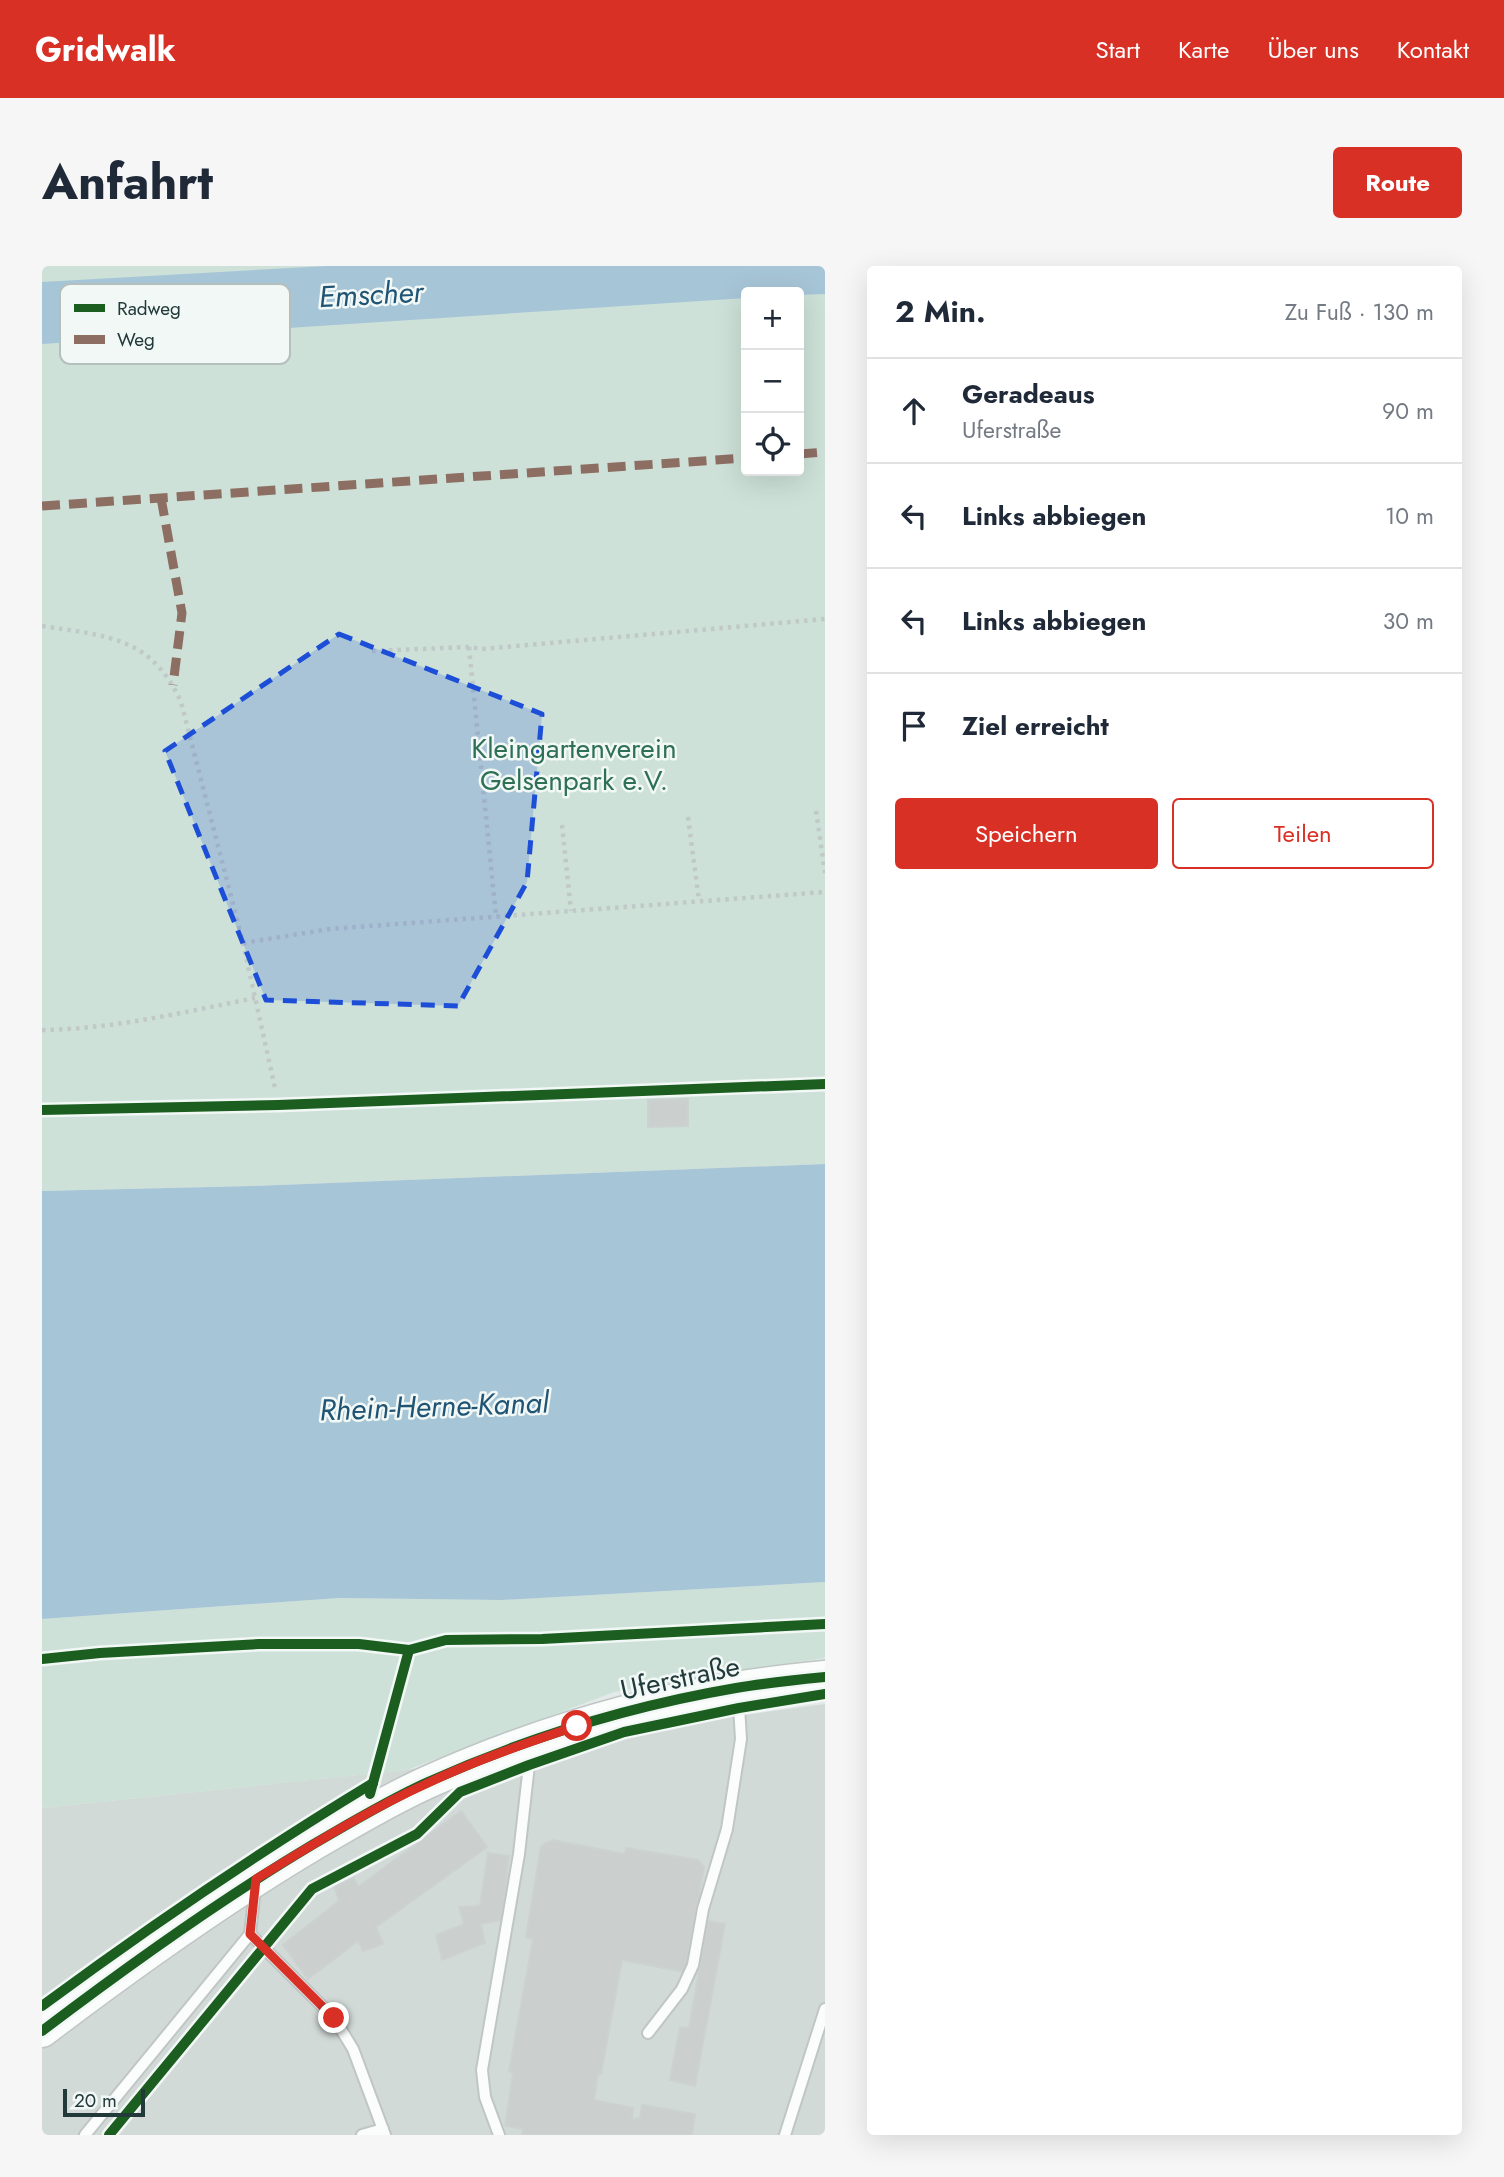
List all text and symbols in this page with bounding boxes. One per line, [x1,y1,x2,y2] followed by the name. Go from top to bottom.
[35,26,176,73] text: Gridwalk
[1096,32,1140,67] text: Start
[1178,32,1229,67] text: Karte
[1267,32,1359,67] text: Über uns
[1397,32,1469,67] text: Kontakt
[42,147,213,217] text: Anfahrt
[1333,147,1462,218] button: Route
[318,270,426,318] water label: Emscher
[60,284,290,364] legend
[741,287,804,476] map controls
[741,287,804,350] button: +
[895,290,986,333] text: 2 Min.
[117,295,181,322] text: Radweg
[1285,295,1434,329] text: Zu Fuß · 130 m
[117,326,155,353] text: Weg
[741,350,804,413] button: −
[962,375,1095,413] text: Geradeaus
[895,392,933,430] icon: ahead
[1382,394,1434,428] text: 90 m
[741,413,804,476] button: locate
[962,413,1061,447] text: Uferstraße
[895,497,933,535] icon: left
[962,497,1146,535] text: Links abbiegen
[1385,499,1434,533] text: 10 m
[895,602,933,640] icon: left
[962,602,1146,640] text: Links abbiegen
[1383,604,1434,638] text: 30 m
[895,707,933,745] icon: arrive
[962,707,1109,745] text: Ziel erreicht
[471,728,677,801] park label: Kleingartenverein Gelsenpark e.V.
[895,798,1158,869] button: Speichern
[1172,798,1434,869] button: Teilen
[319,1380,551,1431] water label: Rhein-Herne-Kanal
[617,1645,743,1711] street label: Uferstraße
[561,1710,592,1741] route start
[318,2002,349,2033] route end
[63,2086,145,2118] scale bar
[74,2087,117,2114] text: 20 m

